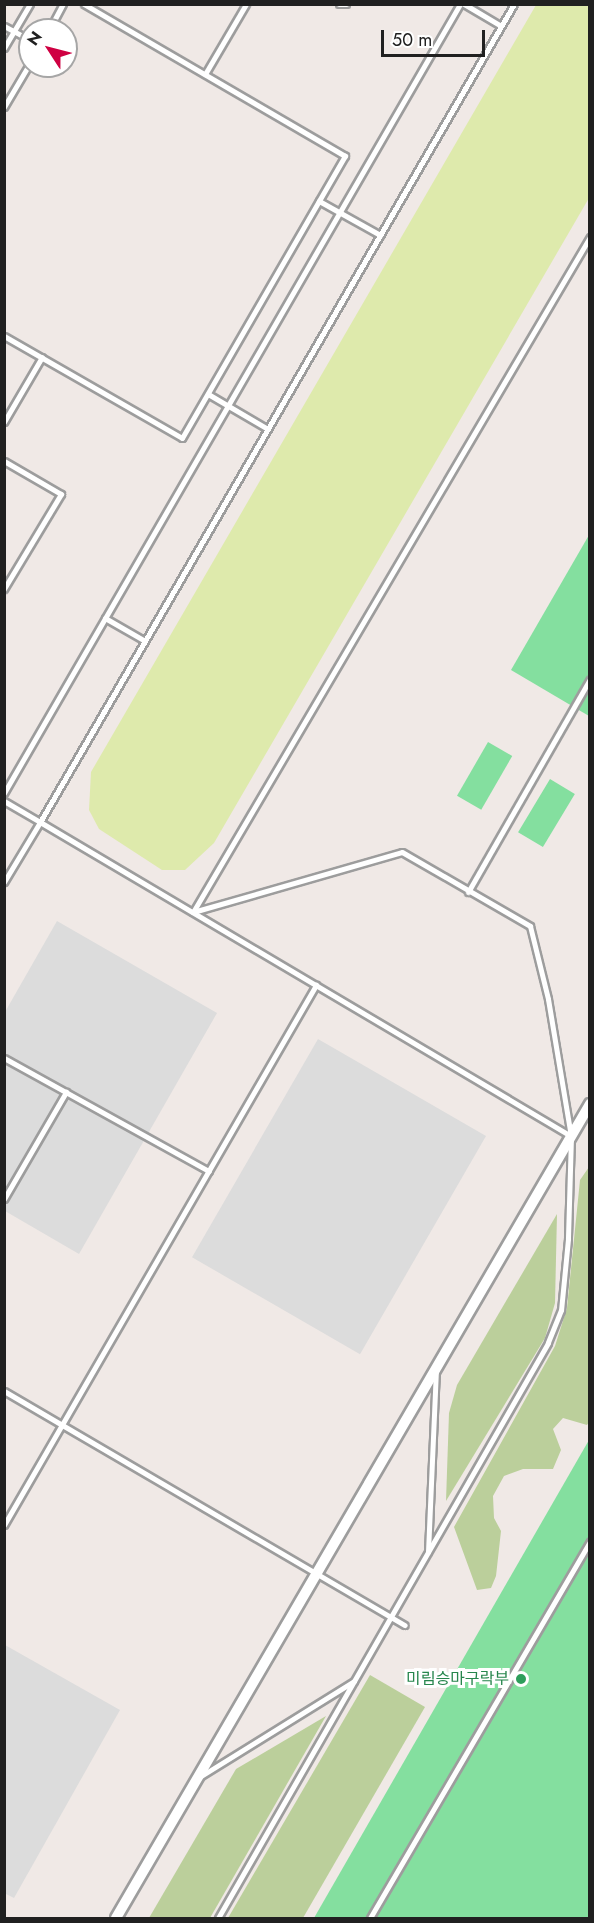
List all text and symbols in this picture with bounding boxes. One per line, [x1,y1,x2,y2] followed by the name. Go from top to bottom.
[18,18,78,78] north arrow
[384,18,488,56] scale bar
[22,26,48,50] text: N
[392,27,432,53] text: 50 m
[406,1669,509,1689] place label: 미림승마구락부
[514,1672,528,1686] marker: 미림승마구락부

